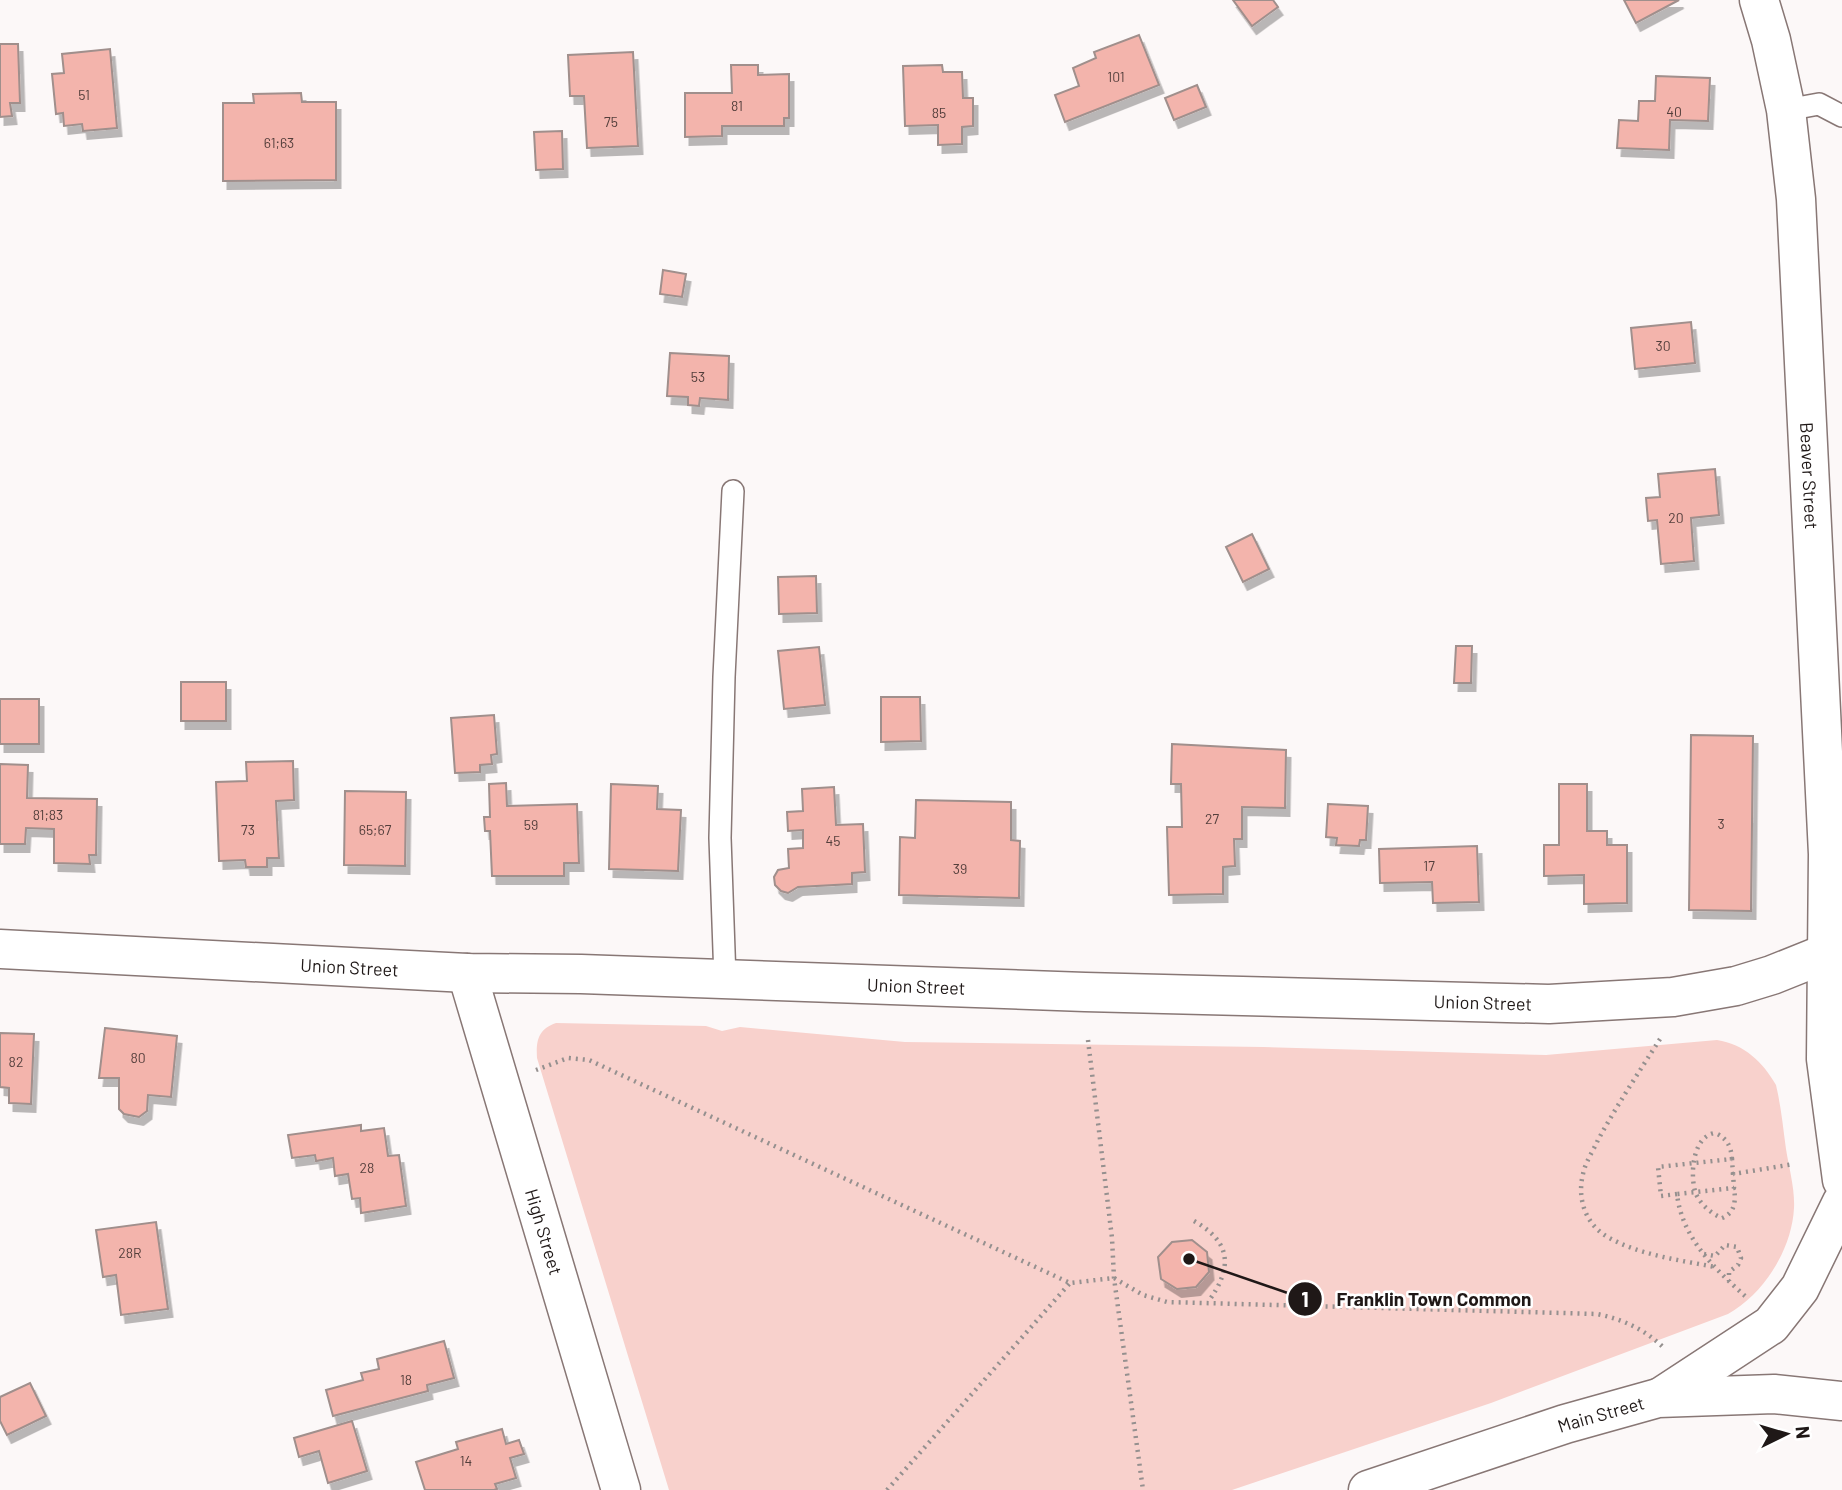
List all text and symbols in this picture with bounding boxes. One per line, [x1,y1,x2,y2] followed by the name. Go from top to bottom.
[1107,68,1125,85] house number: 101
[78,86,90,103] house number: 51
[731,97,743,114] house number: 81
[1666,103,1682,120] house number: 40
[932,104,946,121] house number: 85
[604,113,618,130] house number: 75
[264,134,294,151] house number: 61;63
[1655,337,1671,354] house number: 30
[691,368,705,385] house number: 53
[1796,422,1823,530] street label: Beaver Street
[1668,509,1684,526] house number: 20
[33,806,63,823] house number: 81;83
[1205,810,1219,827] house number: 27
[1717,815,1725,832] house number: 3
[524,816,538,833] house number: 59
[241,821,255,838] house number: 73
[359,821,392,838] house number: 65;67
[826,832,840,849] house number: 45
[1423,857,1435,874] house number: 17
[953,860,967,877] house number: 39
[300,953,399,980] street label: Union Street
[867,973,966,999] street label: Union Street
[1434,990,1532,1015] street label: Union Street
[130,1049,146,1066] house number: 80
[9,1053,23,1070] house number: 82
[360,1159,374,1176] house number: 28
[521,1186,567,1277] street label: High Street
[118,1244,142,1261] house number: 28R
[1287,1279,1545,1319] callout: Franklin Town Common
[1301,1286,1309,1311] text: 1
[1337,1287,1531,1310] text: Franklin Town Common
[400,1371,412,1388] house number: 18
[1555,1391,1647,1437] street label: Main Street
[1751,1399,1821,1469] north arrow
[1791,1425,1815,1440] text: N
[460,1452,472,1469] house number: 14

